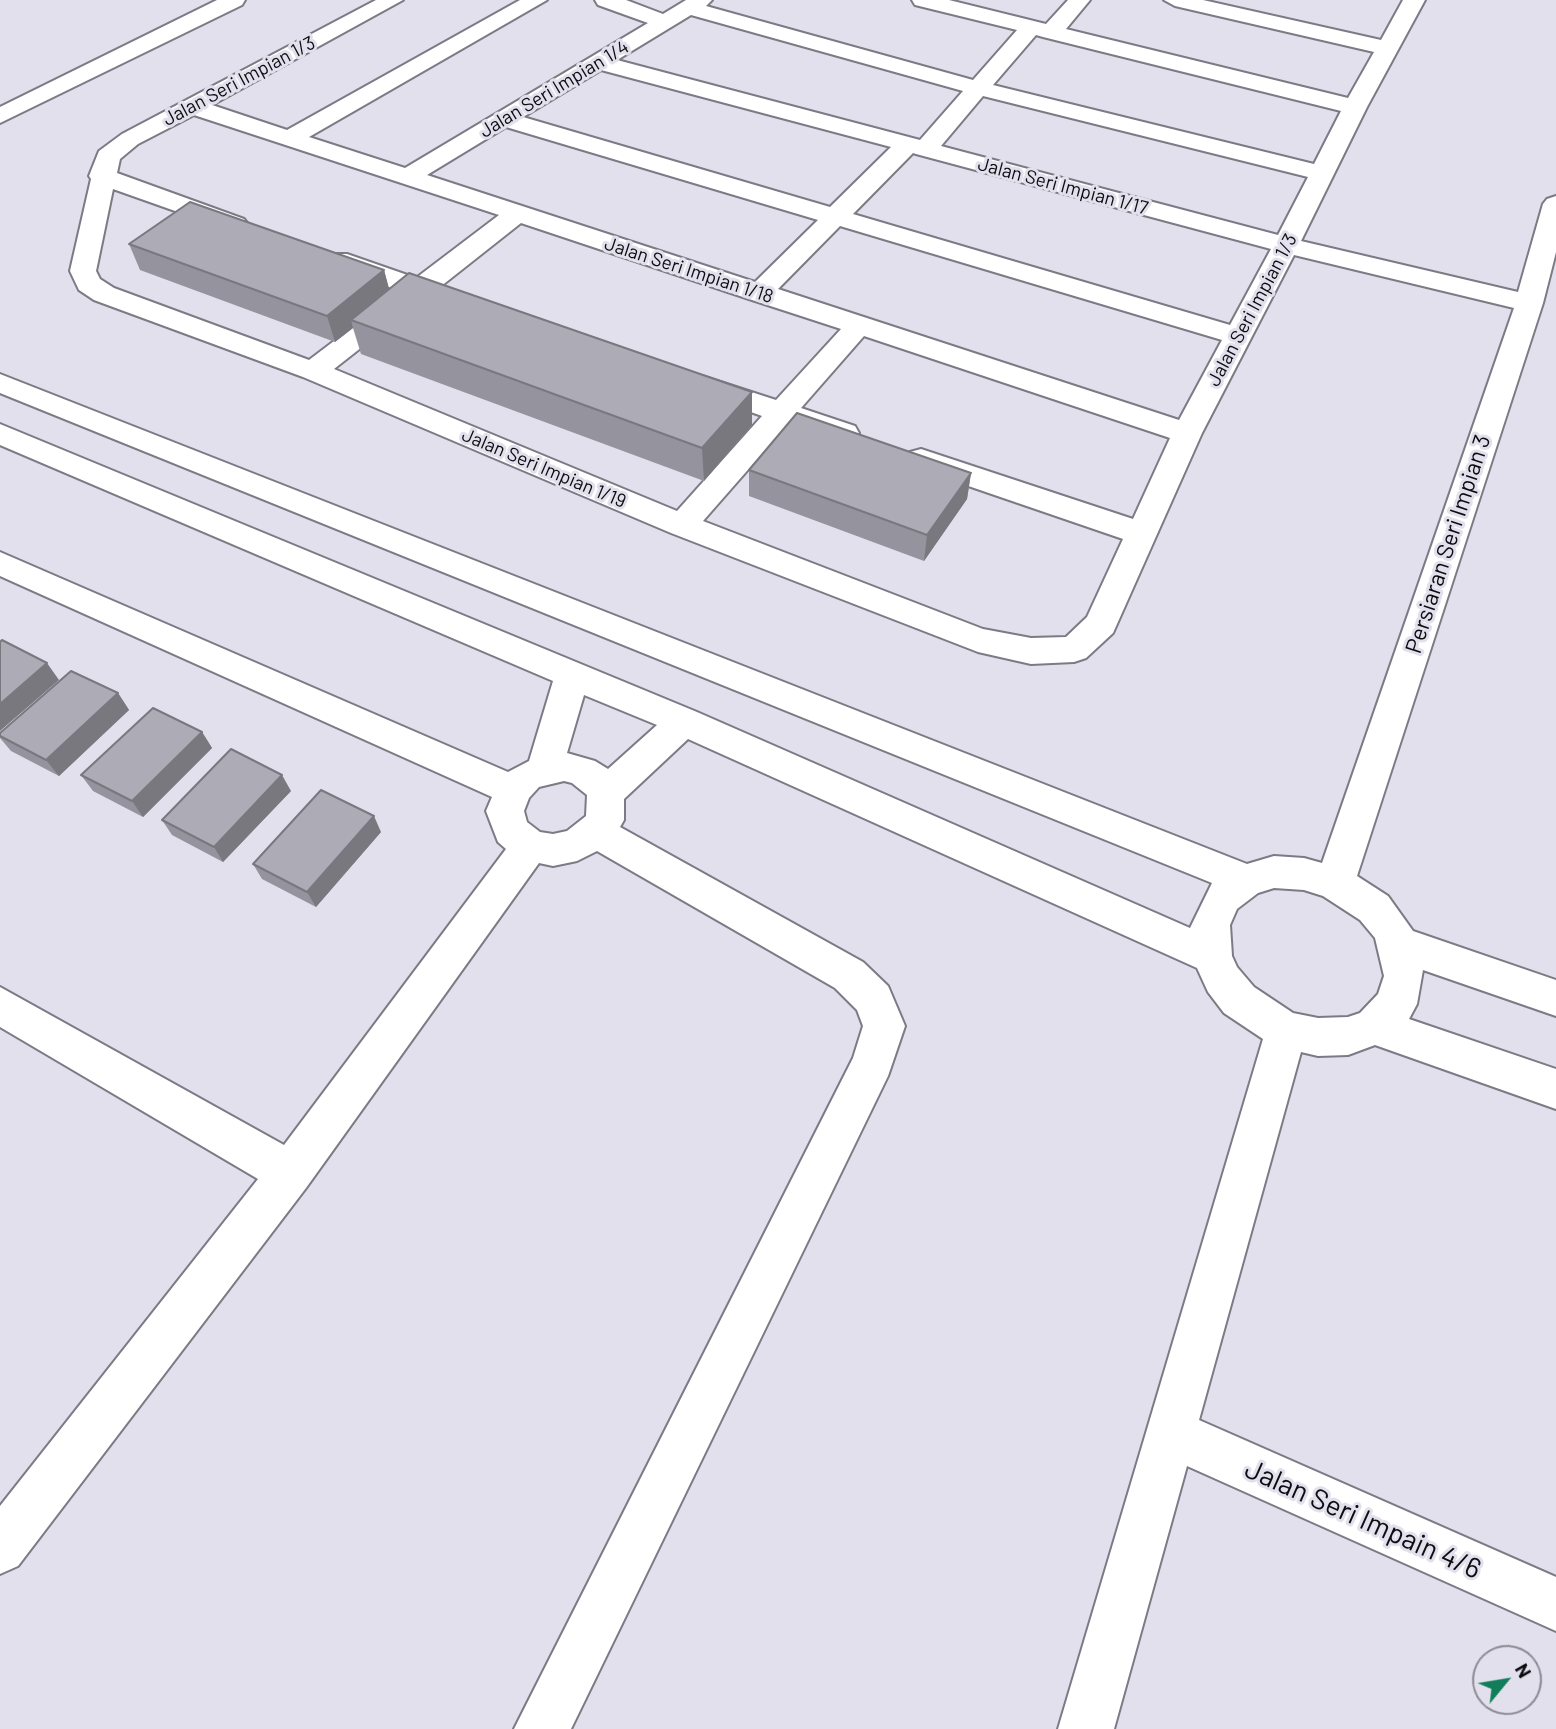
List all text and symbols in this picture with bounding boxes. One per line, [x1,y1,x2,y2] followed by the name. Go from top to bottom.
[159,31,319,131] street label: Jalan Seri Impian 1/3
[475,35,633,143] street label: Jalan Seri Impian 1/4
[975,152,1151,220] street label: Jalan Seri Impian 1/17
[1202,230,1302,390] street label: Jalan Seri Impian 1/3
[602,232,776,308] street label: Jalan Seri Impian 1/18
[458,423,630,513] street label: Jalan Seri Impian 1/19
[1400,431,1496,657] street label: Persiaran Seri Impian 3
[1240,1452,1486,1586] street label: Jalan Seri Impain 4/6
[1472,1645,1542,1715] north arrow
[1511,1659,1537,1681] text: N

